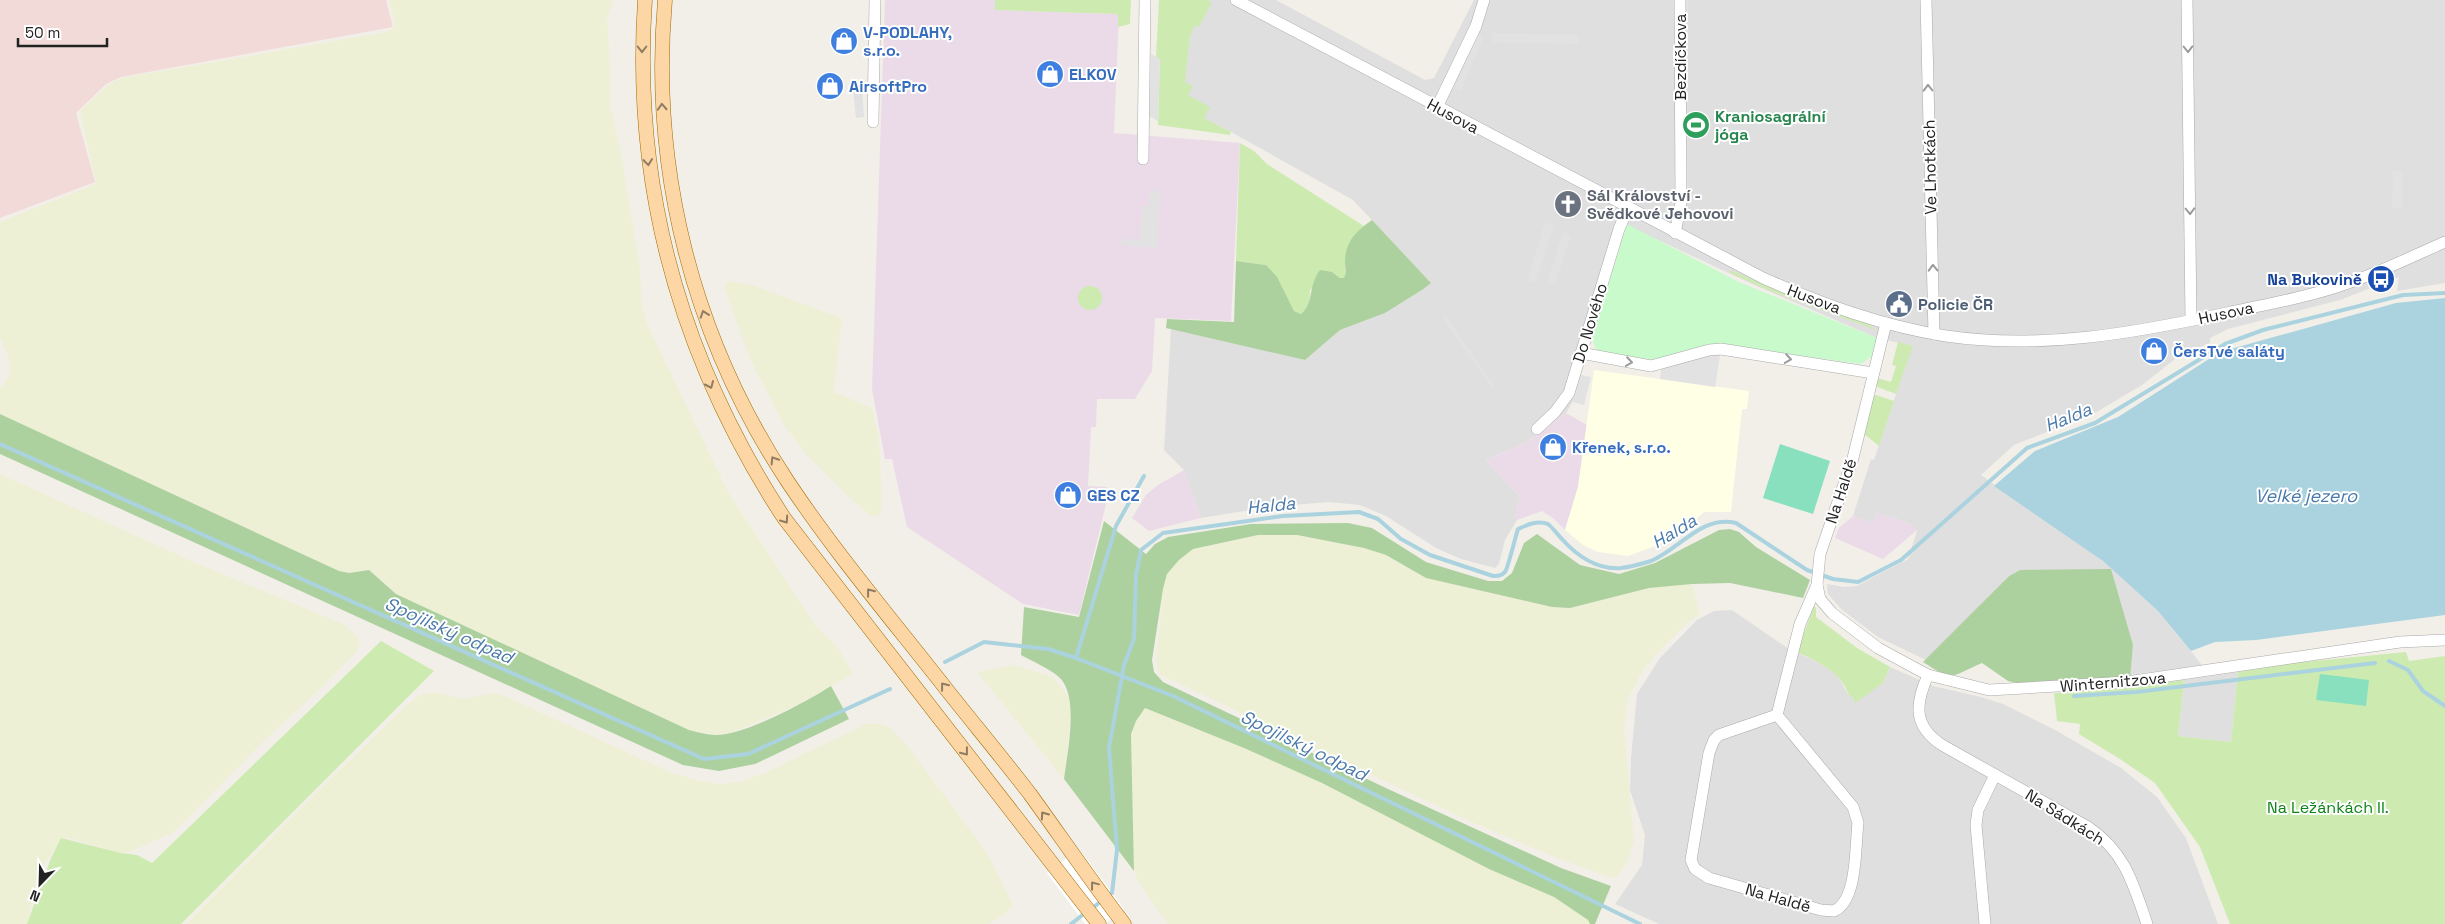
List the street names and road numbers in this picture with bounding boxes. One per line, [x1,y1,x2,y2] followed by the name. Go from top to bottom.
[1670,14,1691,100] street label: Bezdíčkova
[1423,94,1483,138] street label: Husova
[1919,119,1941,215] street label: Ve Lhotkách
[1784,279,1844,319] street label: Husova
[1568,281,1612,365] street label: Do Nového
[2196,297,2256,329] street label: Husova
[1821,456,1861,526] street label: Na Haldě
[2059,667,2167,697] street label: Winternitzova
[2021,784,2109,850] street label: Na Sádkách
[1743,879,1813,917] street label: Na Haldě

